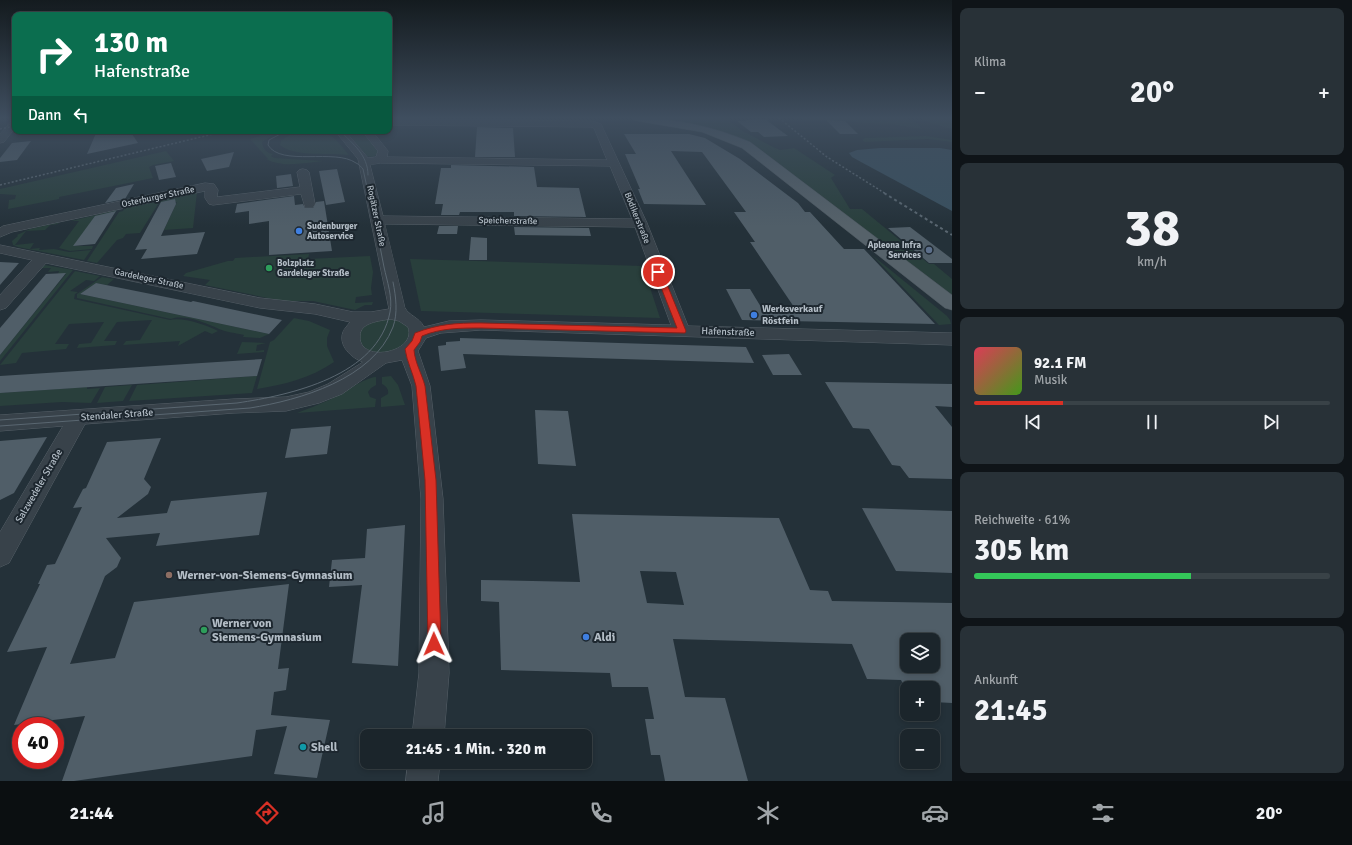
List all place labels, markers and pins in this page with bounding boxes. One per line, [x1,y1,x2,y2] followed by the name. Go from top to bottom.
[307,221,358,242] place label: Sudenburger Autoservice
[294,226,304,236] marker: Sudenburger Autoservice
[868,240,921,261] place label: Apleona Infra Services
[924,245,934,255] marker: Apleona Infra Services
[641,255,675,289] pin
[277,258,350,279] place label: Bolzplatz Gardeleger Straße
[264,263,274,273] marker: Bolzplatz Gardeleger Straße
[762,303,824,327] place label: Werksverkauf Röstfein
[749,310,759,320] marker: Werksverkauf Röstfein
[177,568,353,583] place label: Werner-von-Siemens-Gymnasium
[164,570,174,580] marker: Werner-von-Siemens-Gymnasium
[212,616,322,645] place label: Werner von Siemens-Gymnasium
[199,625,209,635] marker: Werner von Siemens-Gymnasium
[594,630,615,645] place label: Aldi
[581,632,591,642] marker: Aldi
[311,740,338,755] place label: Shell
[298,742,308,752] marker: Shell

